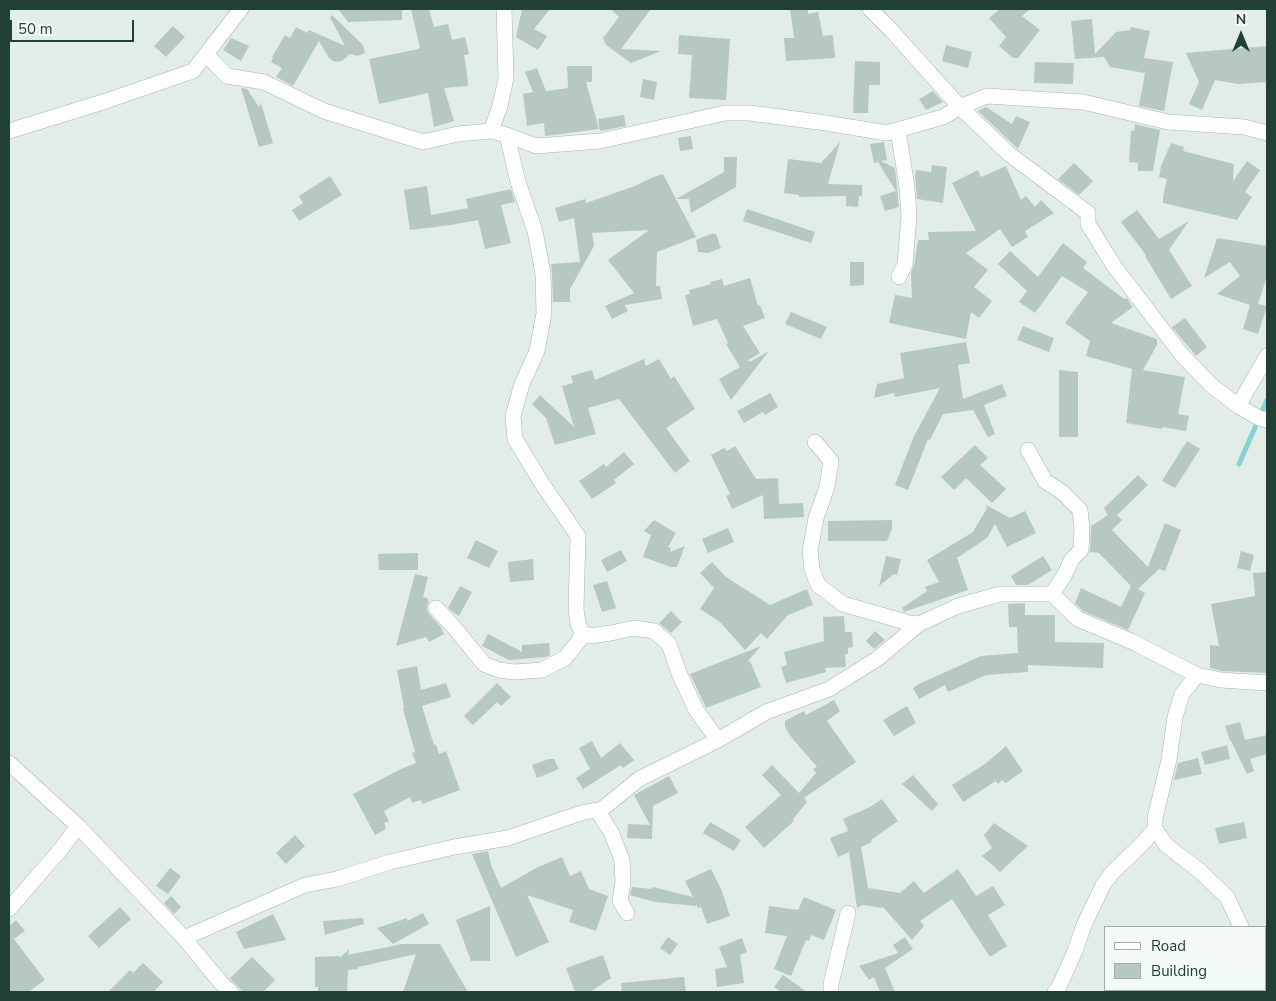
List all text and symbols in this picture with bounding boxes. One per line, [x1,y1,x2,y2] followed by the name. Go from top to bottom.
[12,10,136,42] scale bar
[1216,10,1266,60] north arrow
[1236,10,1246,29] text: N
[18,19,53,39] text: 50 m
[1104,926,1266,991] legend
[1151,936,1186,956] text: Road
[1151,961,1207,981] text: Building

